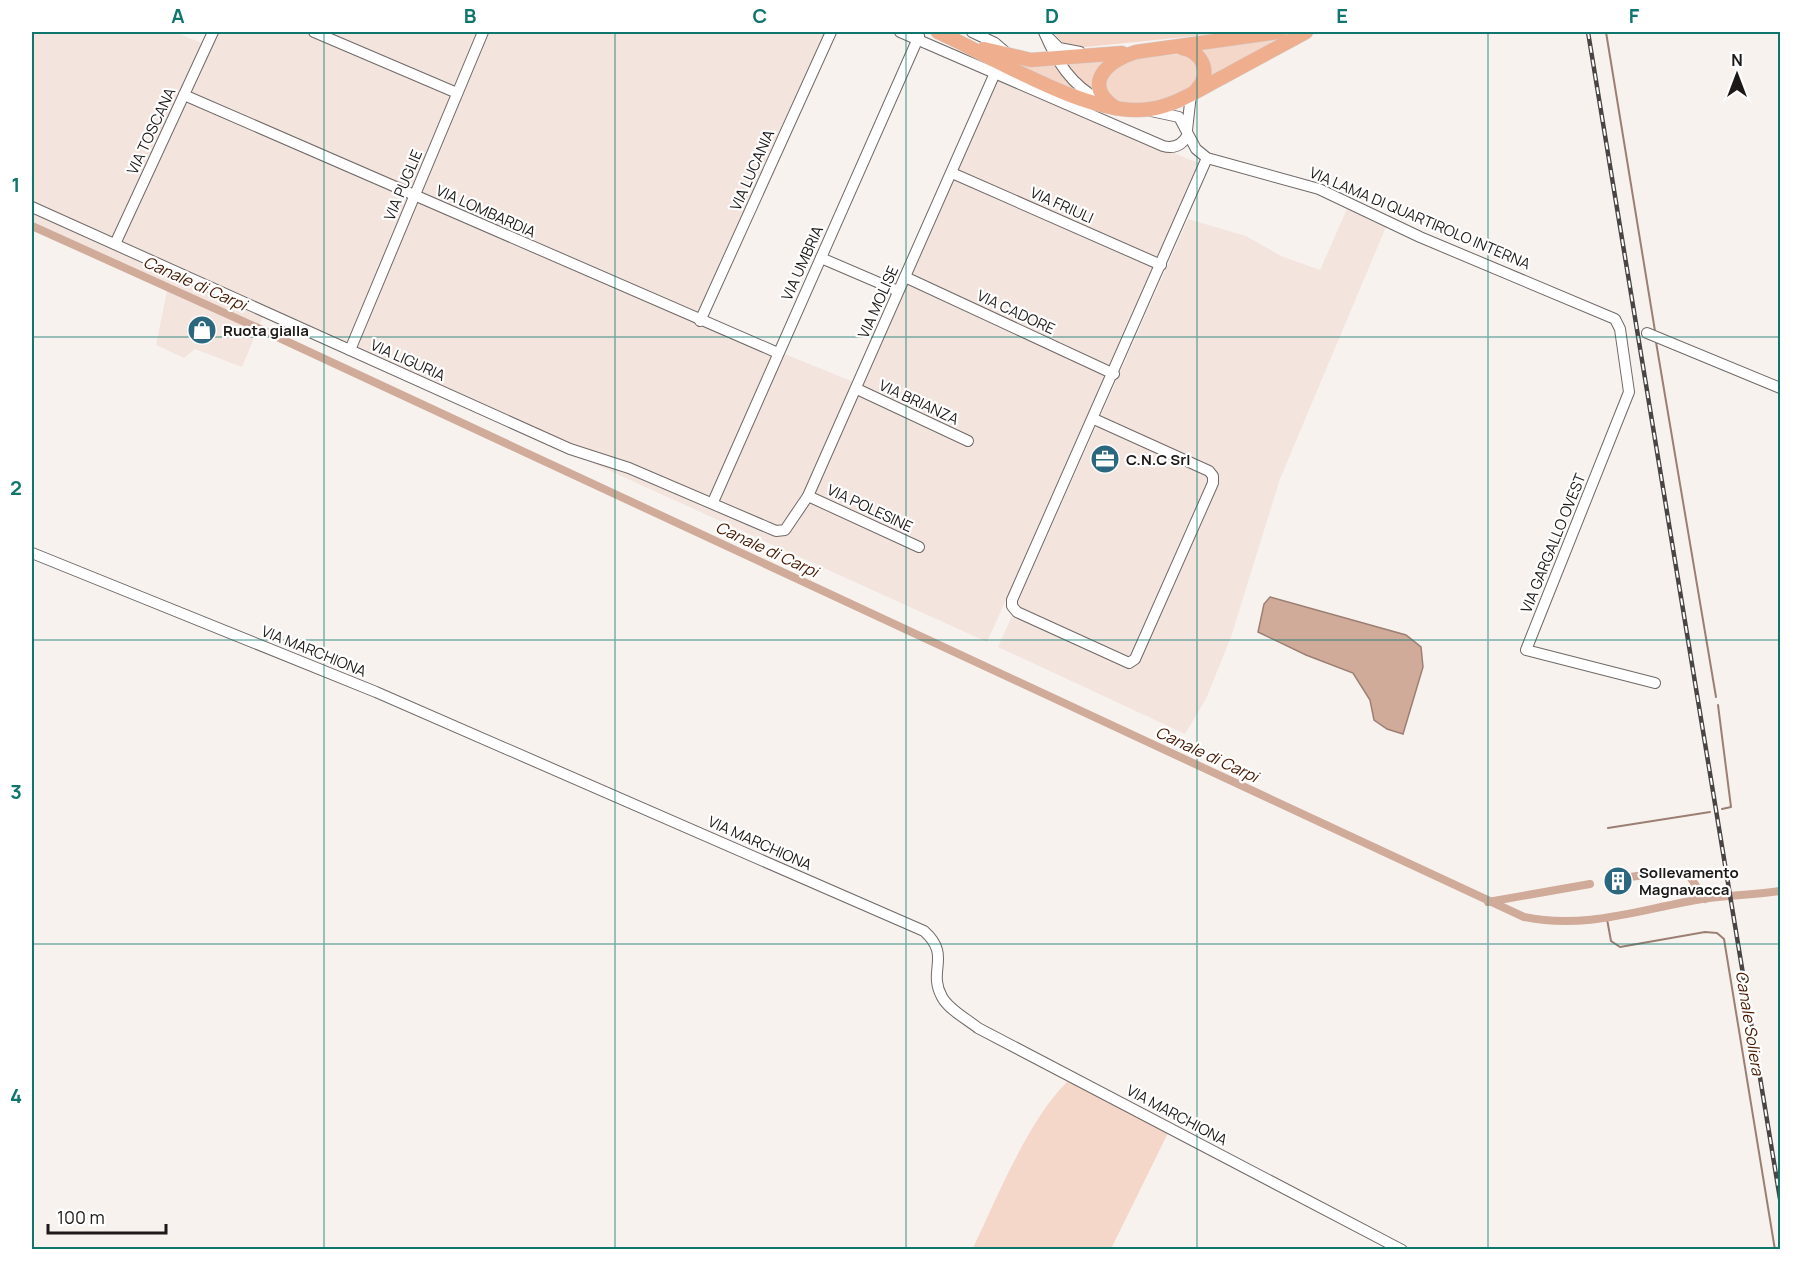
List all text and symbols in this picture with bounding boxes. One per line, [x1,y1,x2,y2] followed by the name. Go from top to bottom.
[171,2,185,29] text: A
[464,2,477,29] text: B
[753,2,767,29] text: C
[1045,2,1059,29] text: D
[1336,2,1348,29] text: E
[1629,2,1640,29] text: F
[1707,45,1767,105] north arrow
[1731,49,1743,71] text: N
[122,84,181,178] street label: VIA TOSCANA
[725,126,779,214] street label: VIA LUCANIA
[379,146,427,224] street label: VIA PUGLIE
[1306,162,1534,274] street label: VIA LAMA DI QUARTIROLO INTERNA
[12,171,20,198] text: 1
[433,180,540,243] street label: VIA LOMBARDIA
[1027,182,1097,228] street label: VIA FRIULI
[776,222,828,304] street label: VIA UMBRIA
[140,250,252,316] water label: Canale di Carpi
[853,262,903,342] street label: VIA MOLISE
[974,285,1058,339] street label: VIA CADORE
[186,314,218,346] shop icon: Ruota gialla
[223,320,309,341] place label: Ruota gialla
[367,334,449,386] street label: VIA LIGURIA
[876,374,963,430] street label: VIA BRIANZA
[1089,443,1121,475] office icon: C.N.C Srl
[1126,449,1190,470] place label: C.N.C Srl
[1515,470,1591,616] street label: VIA GARGALLO OVEST
[10,474,22,501] text: 2
[824,479,916,537] street label: VIA POLESINE
[712,516,824,583] water label: Canale di Carpi
[258,620,370,682] street label: VIA MARCHIONA
[1152,721,1264,788] water label: Canale di Carpi
[10,778,22,805] text: 3
[705,811,816,875] street label: VIA MARCHIONA
[1639,862,1739,900] place label: Sollevamento Magnavacca
[1602,865,1634,897] building icon: Sollevamento Magnavacca
[1731,969,1769,1078] water label: Canale Soliera
[1123,1080,1232,1151] street label: VIA MARCHIONA
[10,1082,22,1109] text: 4
[48,1197,166,1235] scale bar
[57,1205,105,1229] text: 100 m

